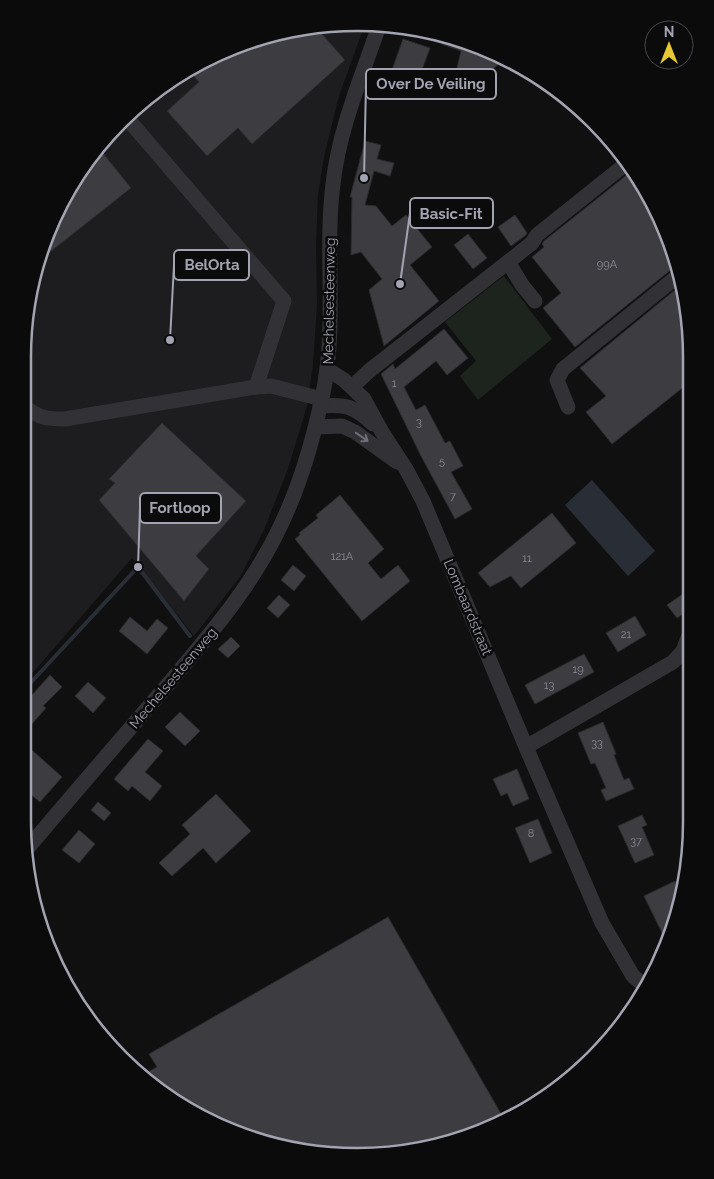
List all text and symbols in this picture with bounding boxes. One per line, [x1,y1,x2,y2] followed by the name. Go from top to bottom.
[644,20,694,70] north arrow
[664,24,674,40] text: N
[366,69,496,99] callout: Over De Veiling
[376,75,486,93] text: Over De Veiling
[410,198,493,228] callout: Basic-Fit
[420,205,483,223] text: Basic-Fit
[320,237,338,365] street label: Mechelsesteenweg
[174,250,249,280] callout: BelOrta
[184,256,240,274] text: BelOrta
[597,258,618,271] house number: 99A
[392,377,397,390] house number: 1
[416,416,422,429] house number: 3
[354,432,368,442] one-way arrow
[439,455,445,468] house number: 5
[450,490,456,503] house number: 7
[140,493,221,523] callout: Fortloop
[149,499,211,517] text: Fortloop
[331,550,354,563] house number: 121A
[522,552,532,565] house number: 11
[441,557,496,658] street label: Lombaardstraat
[126,624,220,732] street label: Mechelsesteenweg
[621,628,632,641] house number: 21
[572,663,584,676] house number: 19
[544,679,554,692] house number: 13
[591,737,603,750] house number: 33
[528,827,534,840] house number: 8
[630,835,642,848] house number: 37

